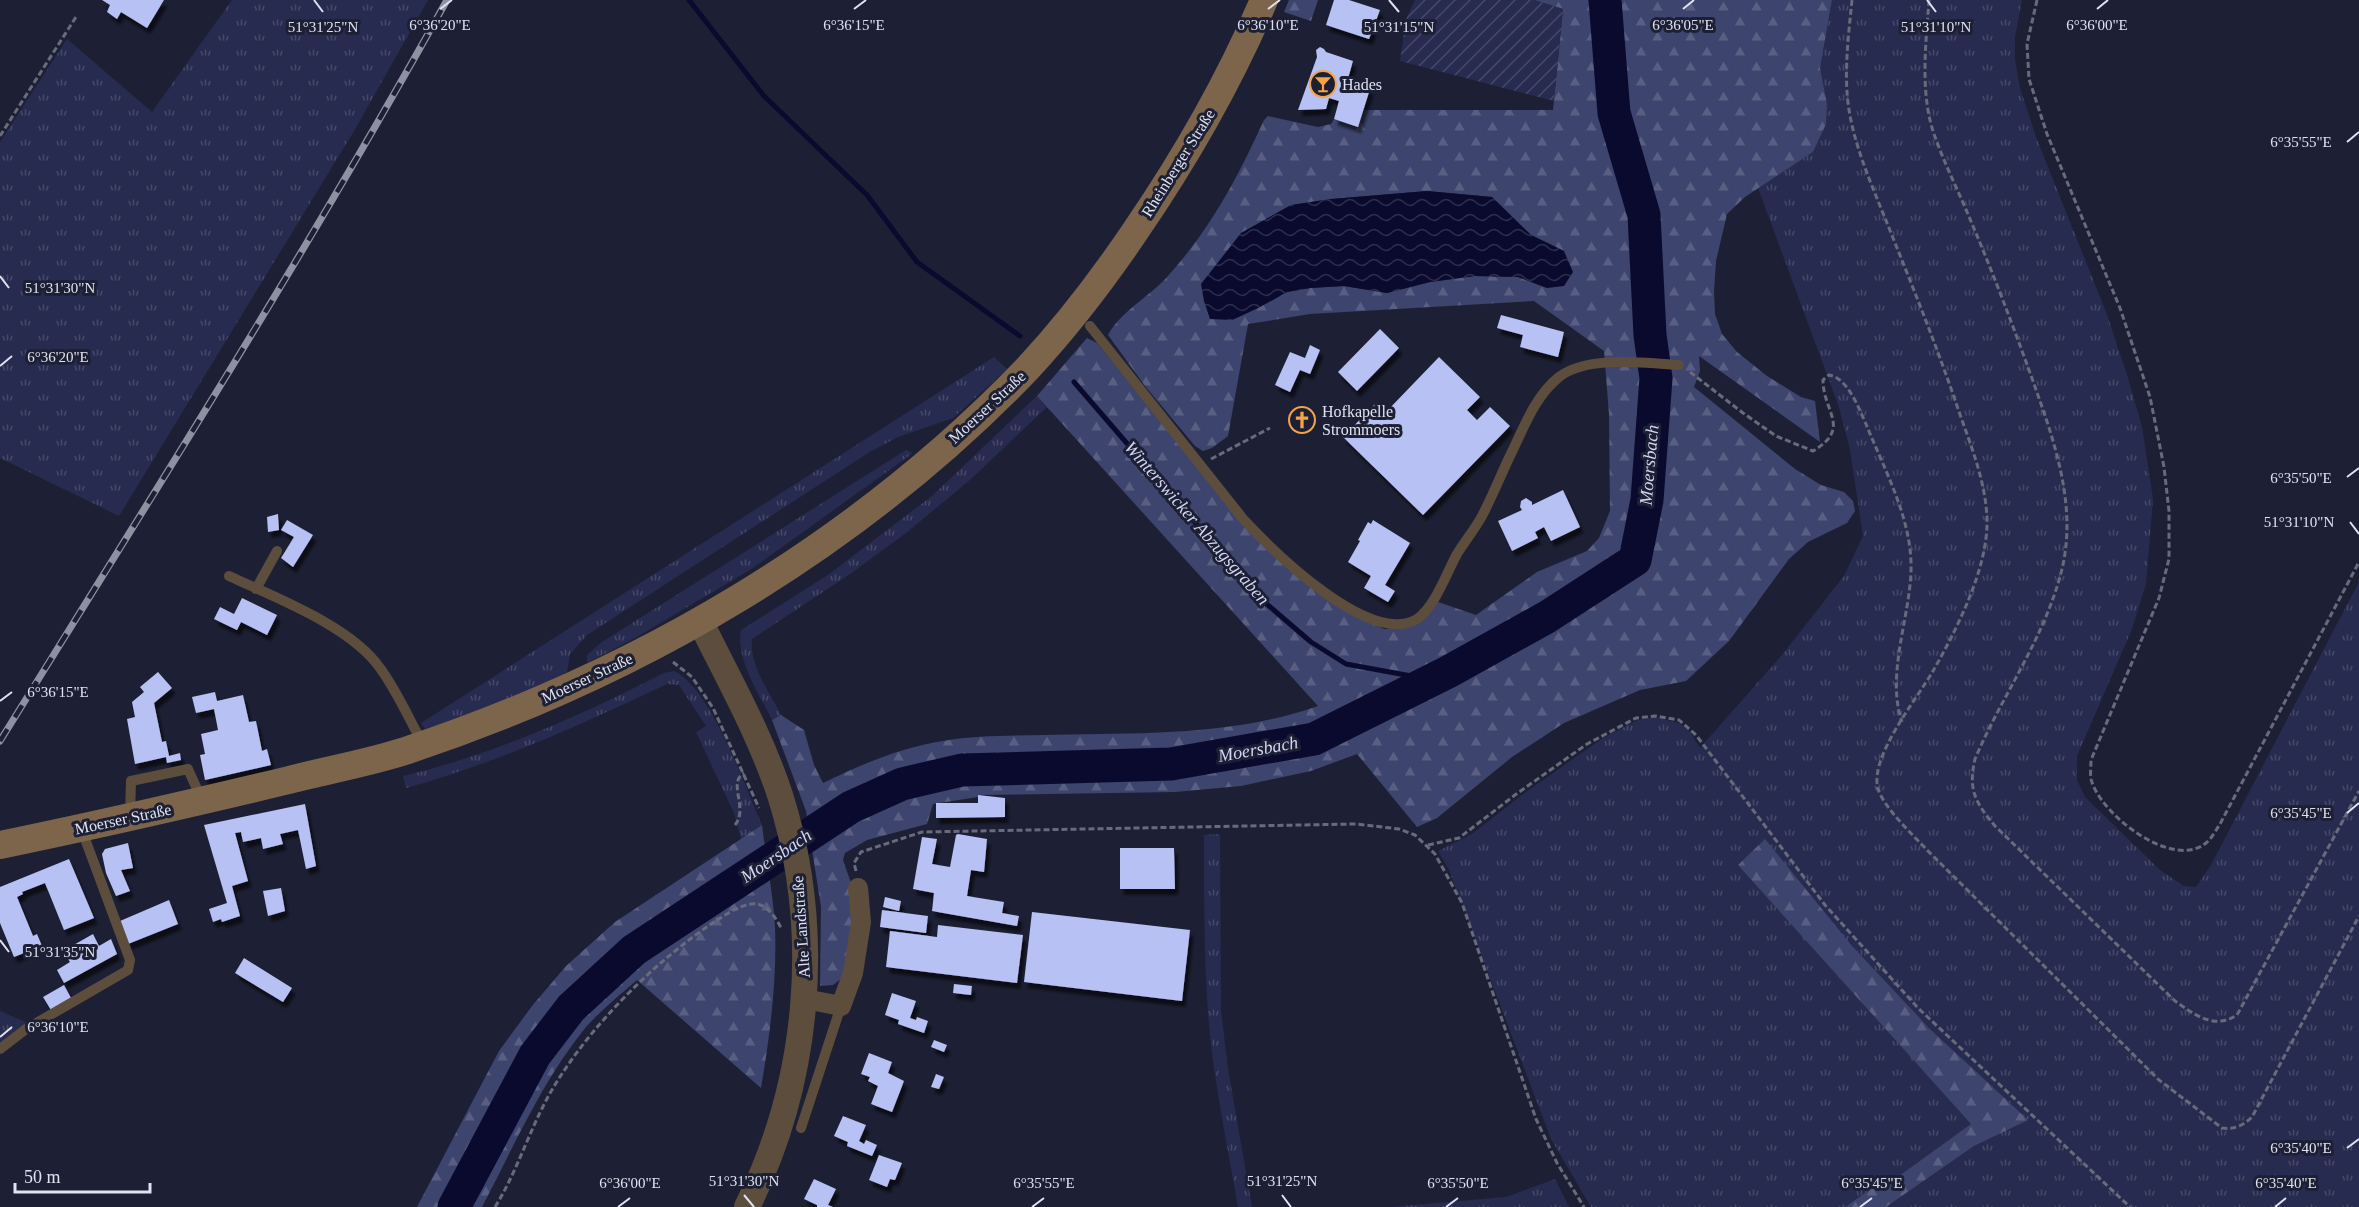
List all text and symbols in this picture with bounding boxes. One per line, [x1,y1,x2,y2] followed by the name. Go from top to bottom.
[409,17,471,33] text: 6°36'20"E
[823,17,885,33] text: 6°36'15"E
[1237,17,1299,33] text: 6°36'10"E
[1652,17,1714,33] text: 6°36'05"E
[2066,17,2128,33] text: 6°36'00"E
[288,19,358,35] text: 51°31'25"N
[1364,19,1434,35] text: 51°31'15"N
[1901,19,1971,35] text: 51°31'10"N
[1308,69,1338,99] bar icon: Hades
[1342,76,1382,93] place label: Hades
[1138,106,1219,220] street label: Rheinberger Straße
[2270,134,2332,150] text: 6°35'55"E
[25,280,95,296] text: 51°31'30"N
[27,349,89,365] text: 6°36'20"E
[945,367,1029,447] street label: Moerser Straße
[1322,403,1400,438] place label: Hofkapelle Strommoers
[1287,405,1317,435] church icon: Hofkapelle Strommoers
[1635,424,1662,507] water label: Moersbach
[1121,437,1273,609] water label: Winterswicker Abzugsgraben
[2270,470,2332,486] text: 6°35'50"E
[2264,514,2334,530] text: 51°31'10"N
[539,650,635,706] street label: Moerser Straße
[27,684,89,700] text: 6°36'15"E
[1215,732,1300,766] water label: Moersbach
[73,800,173,838] street label: Moerser Straße
[2270,805,2332,821] text: 6°35'45"E
[736,825,815,887] water label: Moersbach
[789,875,813,979] street label: Alte Landstraße
[25,944,95,960] text: 51°31'35"N
[27,1019,89,1035] text: 6°36'10"E
[2270,1140,2332,1156] text: 6°35'40"E
[15,1156,150,1194] scale bar
[24,1167,61,1187] text: 50 m
[709,1173,779,1189] text: 51°31'30"N
[1247,1173,1317,1189] text: 51°31'25"N
[599,1175,661,1191] text: 6°36'00"E
[1013,1175,1075,1191] text: 6°35'55"E
[1427,1175,1489,1191] text: 6°35'50"E
[1841,1175,1903,1191] text: 6°35'45"E
[2255,1175,2317,1191] text: 6°35'40"E

